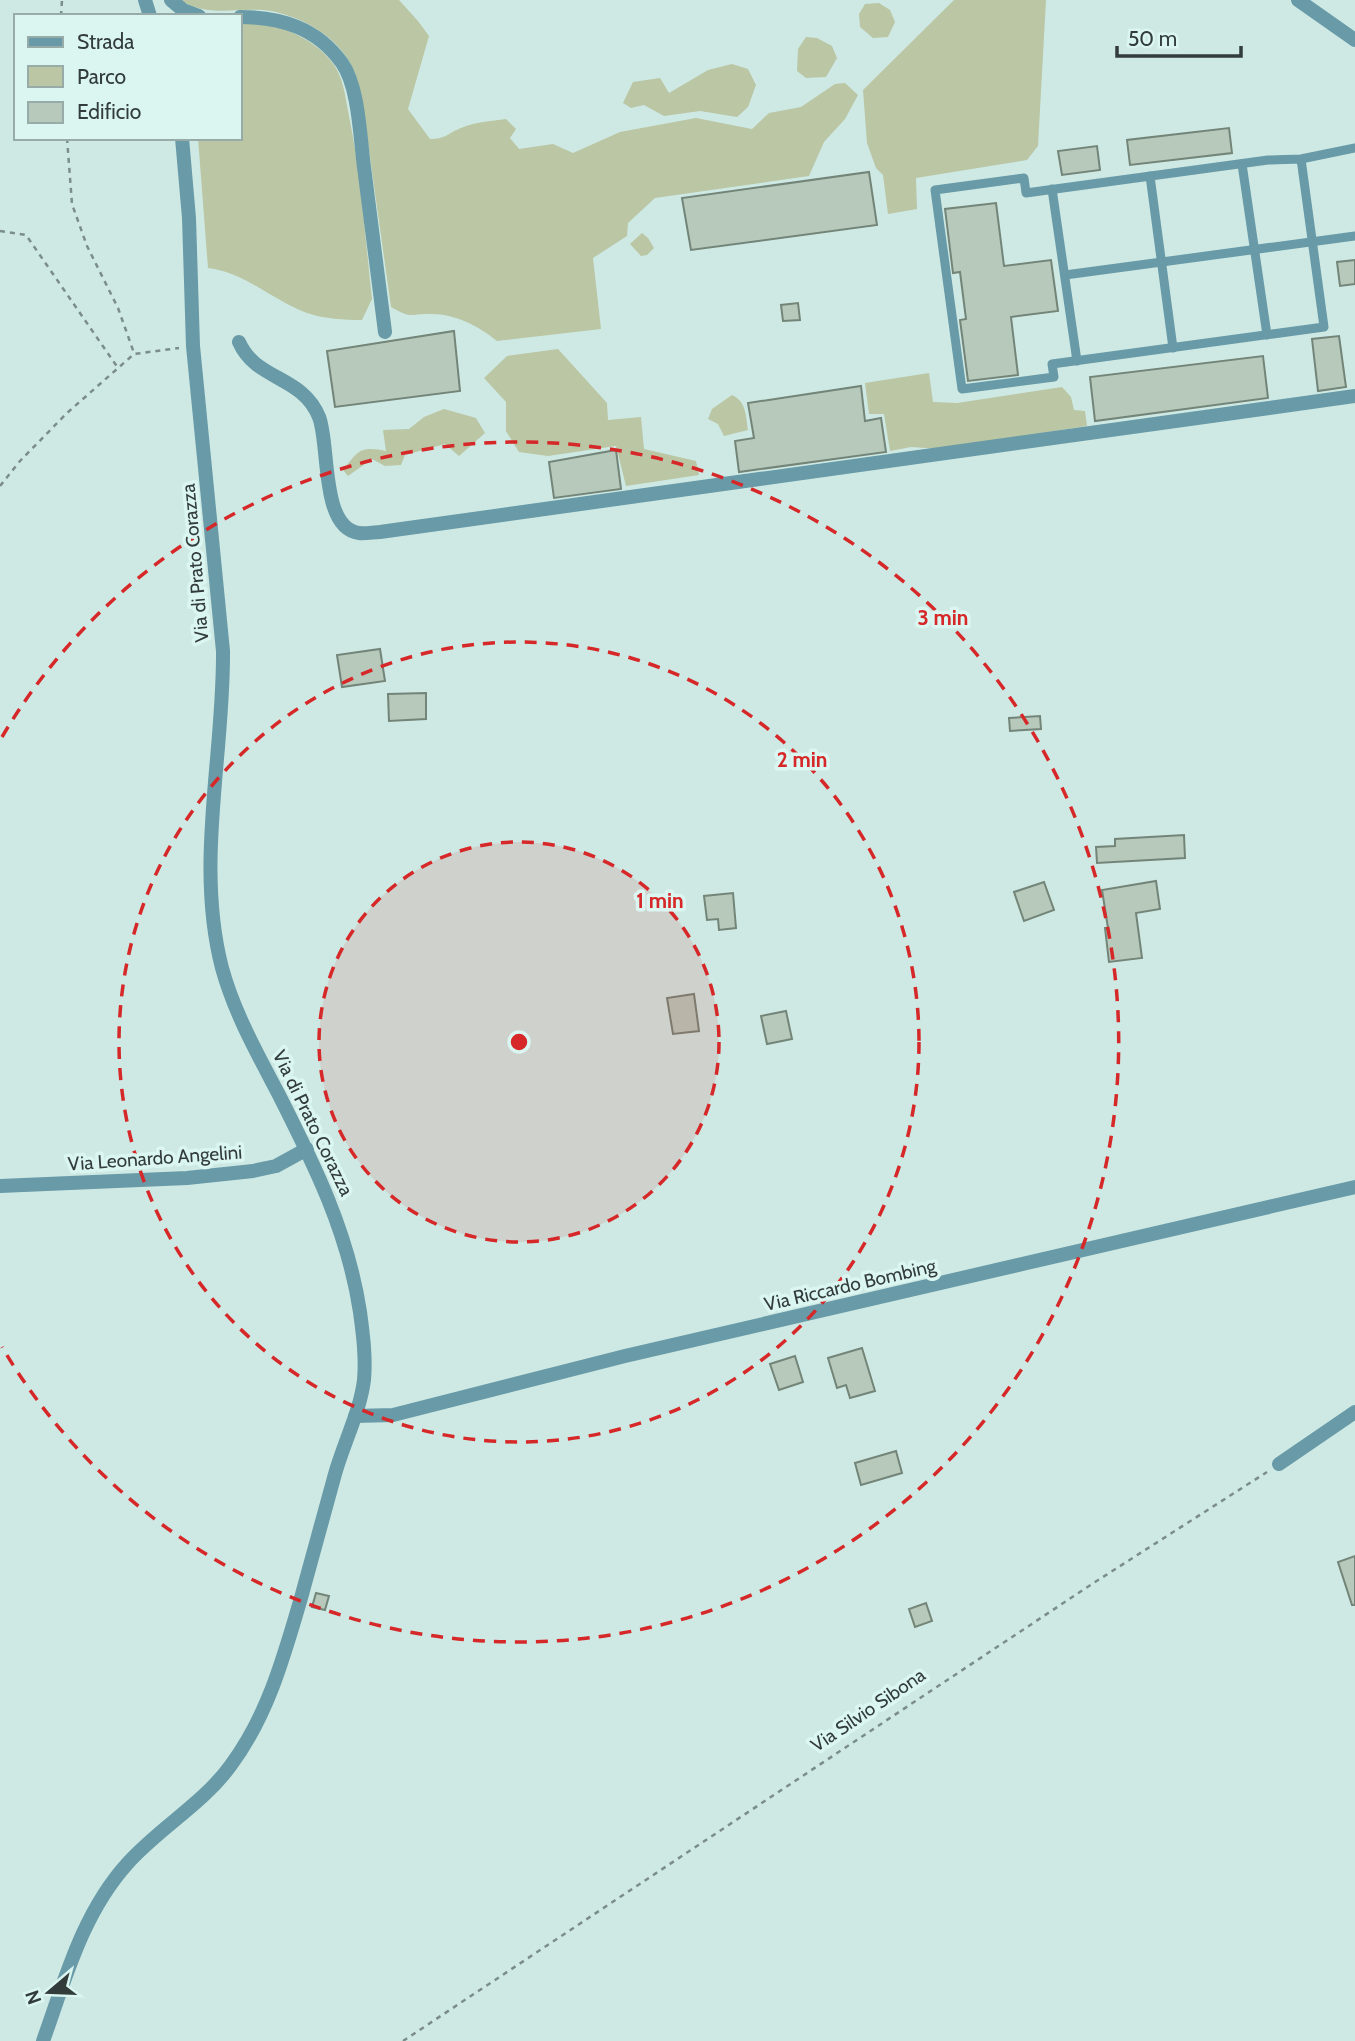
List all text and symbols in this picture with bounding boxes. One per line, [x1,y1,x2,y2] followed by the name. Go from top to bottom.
[14,14,242,140] legend
[1117,14,1241,58] scale bar
[1128,26,1177,51] text: 50 m
[77,29,134,54] text: Strada
[77,64,126,89] text: Parco
[77,99,141,124] text: Edificio
[177,483,213,643] street label: Via di Prato Corazza
[918,605,968,630] text: 3 min
[777,747,827,772] text: 2 min
[636,888,684,913] text: 1 min
[507,1030,531,1054] centre of rings
[268,1046,358,1200] street label: Via di Prato Corazza
[67,1140,243,1176] street label: Via Leonardo Angelini
[762,1254,939,1316] street label: Via Riccardo Bombing
[806,1663,930,1757] street label: Via Silvio Sibona
[14,1957,84,2027] north arrow
[20,1987,46,2007] text: N

